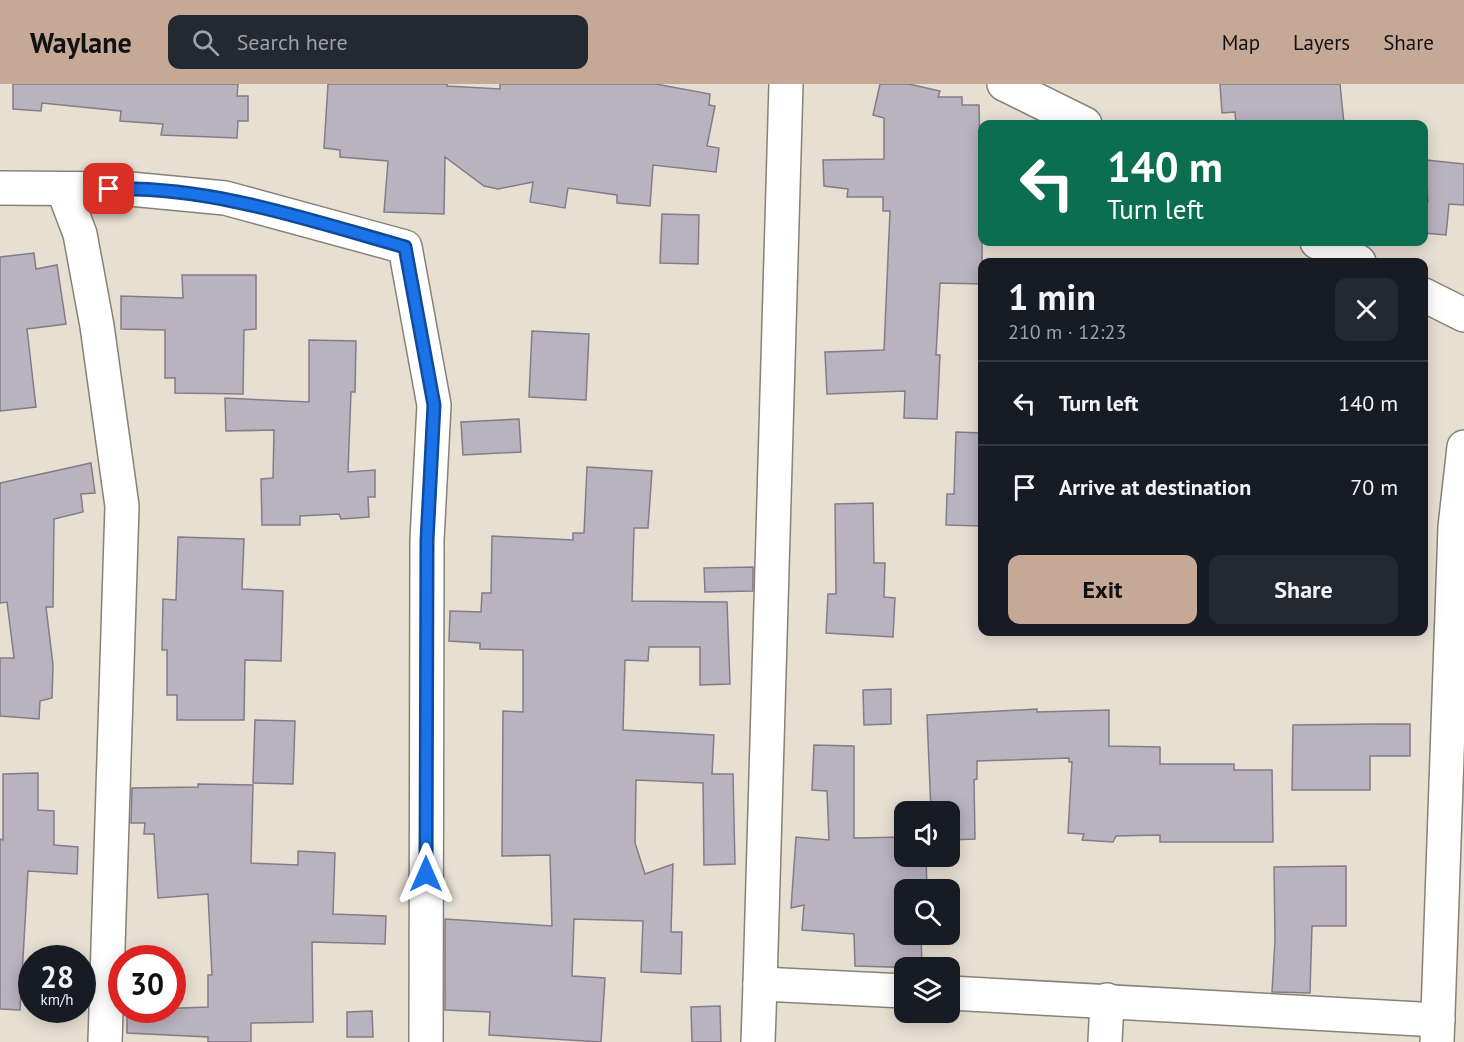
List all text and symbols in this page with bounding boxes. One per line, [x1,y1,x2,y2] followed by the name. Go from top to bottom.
[168,15,588,69] search box
[30,24,132,61] text: Waylane
[189,26,222,59] icon: search
[237,28,348,56] text: Search here
[1222,29,1260,56] text: Map
[1293,29,1350,56] text: Layers
[1383,29,1434,56] text: Share
[1107,139,1223,194] text: 140 m
[1008,144,1086,222] icon: left
[83,163,134,214] pin
[92,172,125,205] icon: arrive
[1107,192,1204,226] text: Turn left
[1008,273,1096,320] text: 1 min
[1335,278,1398,341] button: close
[1008,319,1126,345] text: 210 m · 12:23
[1008,387,1041,420] icon: left
[1059,389,1139,417] text: Turn left
[1338,389,1398,417] text: 140 m
[1008,471,1041,504] icon: arrive
[1059,473,1251,501] text: Arrive at destination
[1350,473,1398,501] text: 70 m
[1008,555,1197,624] button: Exit
[1209,555,1398,624] button: Share
[894,801,960,1023] map controls
[894,801,960,867] button: sound
[394,842,458,906] position arrow
[894,879,960,945] button: search
[108,945,186,1023] speed limit sign: 30
[40,957,74,996] text: 28
[894,957,960,1023] button: layers
[41,990,73,1009] text: km/h

